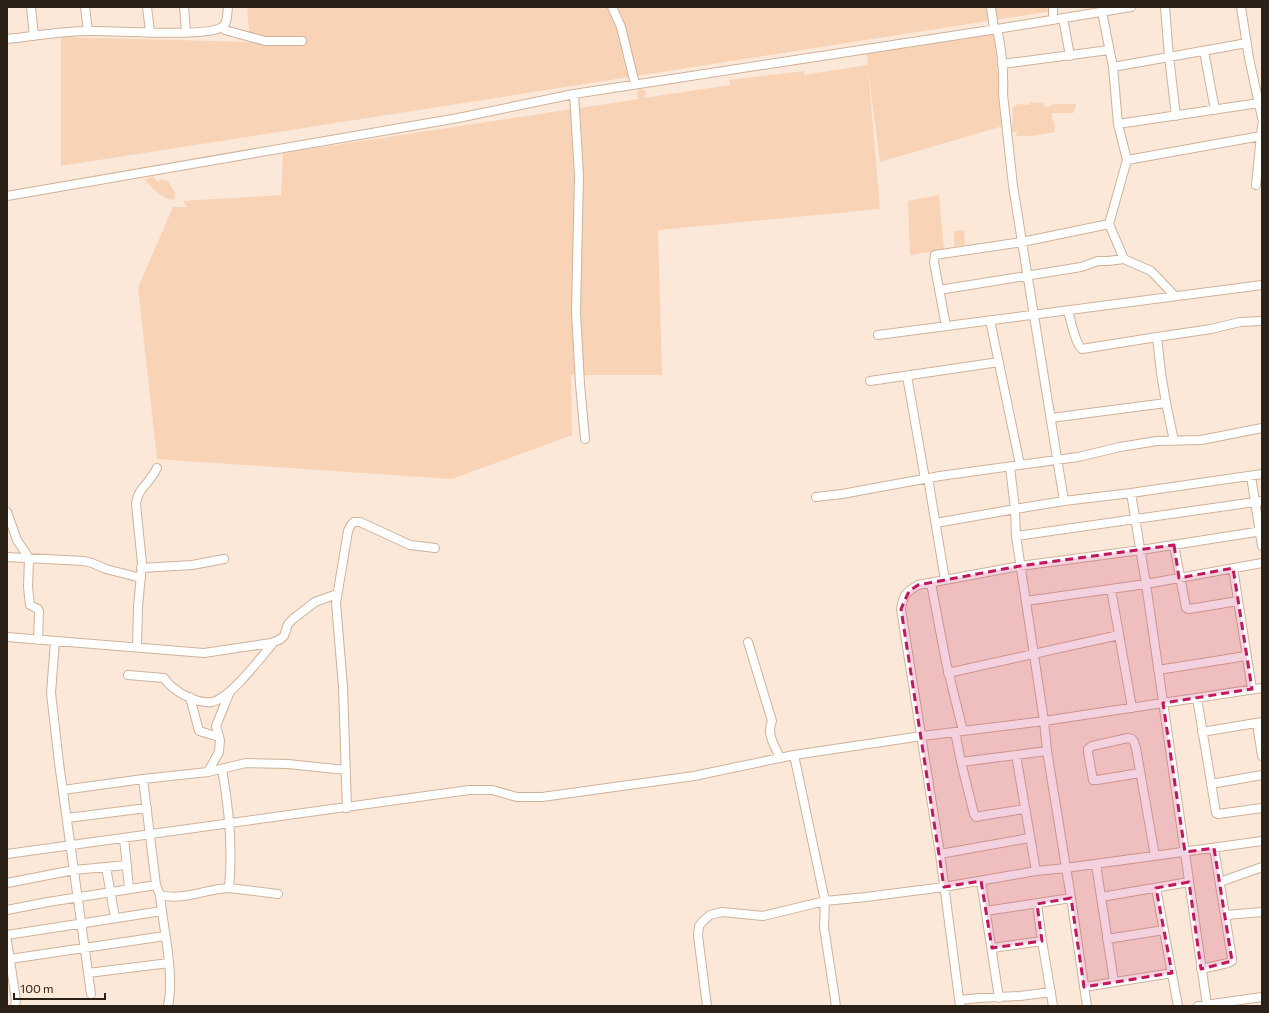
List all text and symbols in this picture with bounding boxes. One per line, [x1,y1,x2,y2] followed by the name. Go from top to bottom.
[14,975,105,1001] scale bar
[20,981,54,995] text: 100 m

